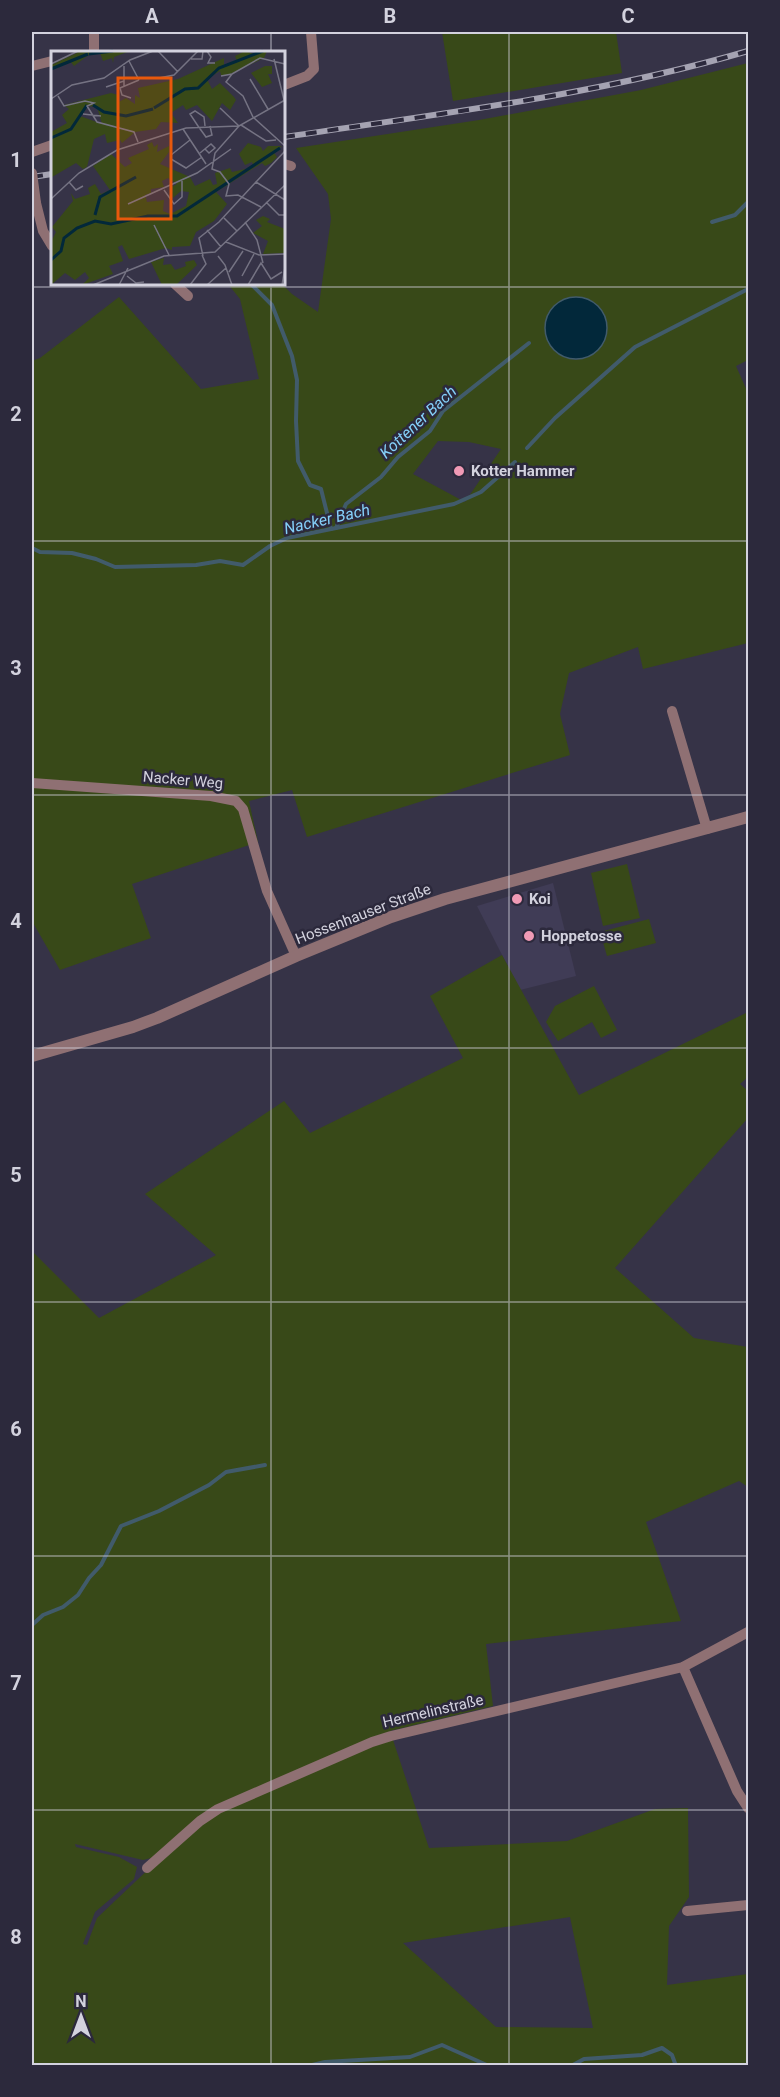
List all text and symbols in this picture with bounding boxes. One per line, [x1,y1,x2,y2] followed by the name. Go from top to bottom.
[145,4,159,28] text: A
[384,4,396,28] text: B
[621,4,635,28] text: C
[51,51,285,285] inset map
[10,148,22,172] text: 1
[376,382,460,462] water label: Kottener Bach
[10,402,22,426] text: 2
[471,462,575,480] place label: Kotter Hammer
[452,464,466,478] marker: Kotter Hammer
[282,500,372,538] water label: Nacker Bach
[10,656,22,680] text: 3
[142,768,224,792] street label: Nacker Weg
[293,880,433,948] street label: Hossenhauser Straße
[529,890,551,908] place label: Koi
[510,892,524,906] marker: Koi
[10,909,22,933] text: 4
[541,927,622,945] place label: Hoppetosse
[522,929,536,943] marker: Hoppetosse
[10,1163,22,1187] text: 5
[10,1417,22,1441] text: 6
[10,1671,22,1695] text: 7
[381,1691,485,1731] street label: Hermelinstraße
[10,1925,22,1949] text: 8
[51,1986,111,2046] north arrow
[75,1992,87,2011] text: N

